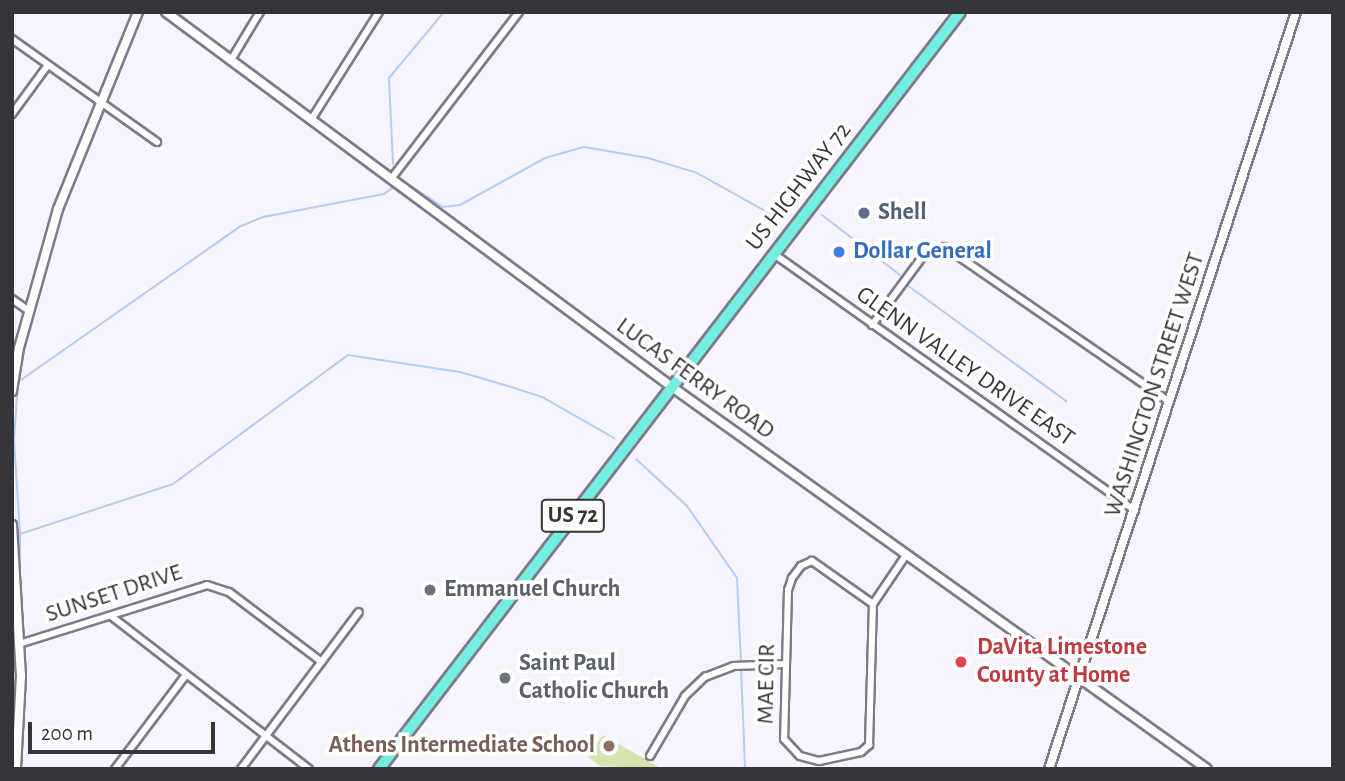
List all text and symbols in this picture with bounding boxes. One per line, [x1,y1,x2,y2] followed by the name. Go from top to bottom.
[740,117,858,257] street label: US HIGHWAY 72
[878,199,926,227] place label: Shell
[856,205,872,221] marker: Shell
[853,238,992,266] place label: Dollar General
[831,244,847,260] marker: Dollar General
[1099,249,1211,521] street label: WASHINGTON STREET WEST
[850,281,1080,453] street label: GLENN VALLEY DRIVE EAST
[610,312,780,446] street label: LUCAS FERRY ROAD
[540,496,606,536] road number: US 72
[42,558,186,630] street label: SUNSET DRIVE
[444,576,620,604] place label: Emmanuel Church
[422,582,438,598] marker: Emmanuel Church
[977,634,1147,690] place label: DaVita Limestone County at Home
[752,643,782,725] street label: MAE CIR
[519,650,669,706] place label: Saint Paul Catholic Church
[951,652,971,672] marker: DaVita Limestone County at Home
[497,670,513,686] marker: Saint Paul Catholic Church
[32,708,219,752] scale bar
[41,723,93,744] text: 200 m
[329,732,595,760] place label: Athens Intermediate School
[601,738,617,754] marker: Athens Intermediate School

